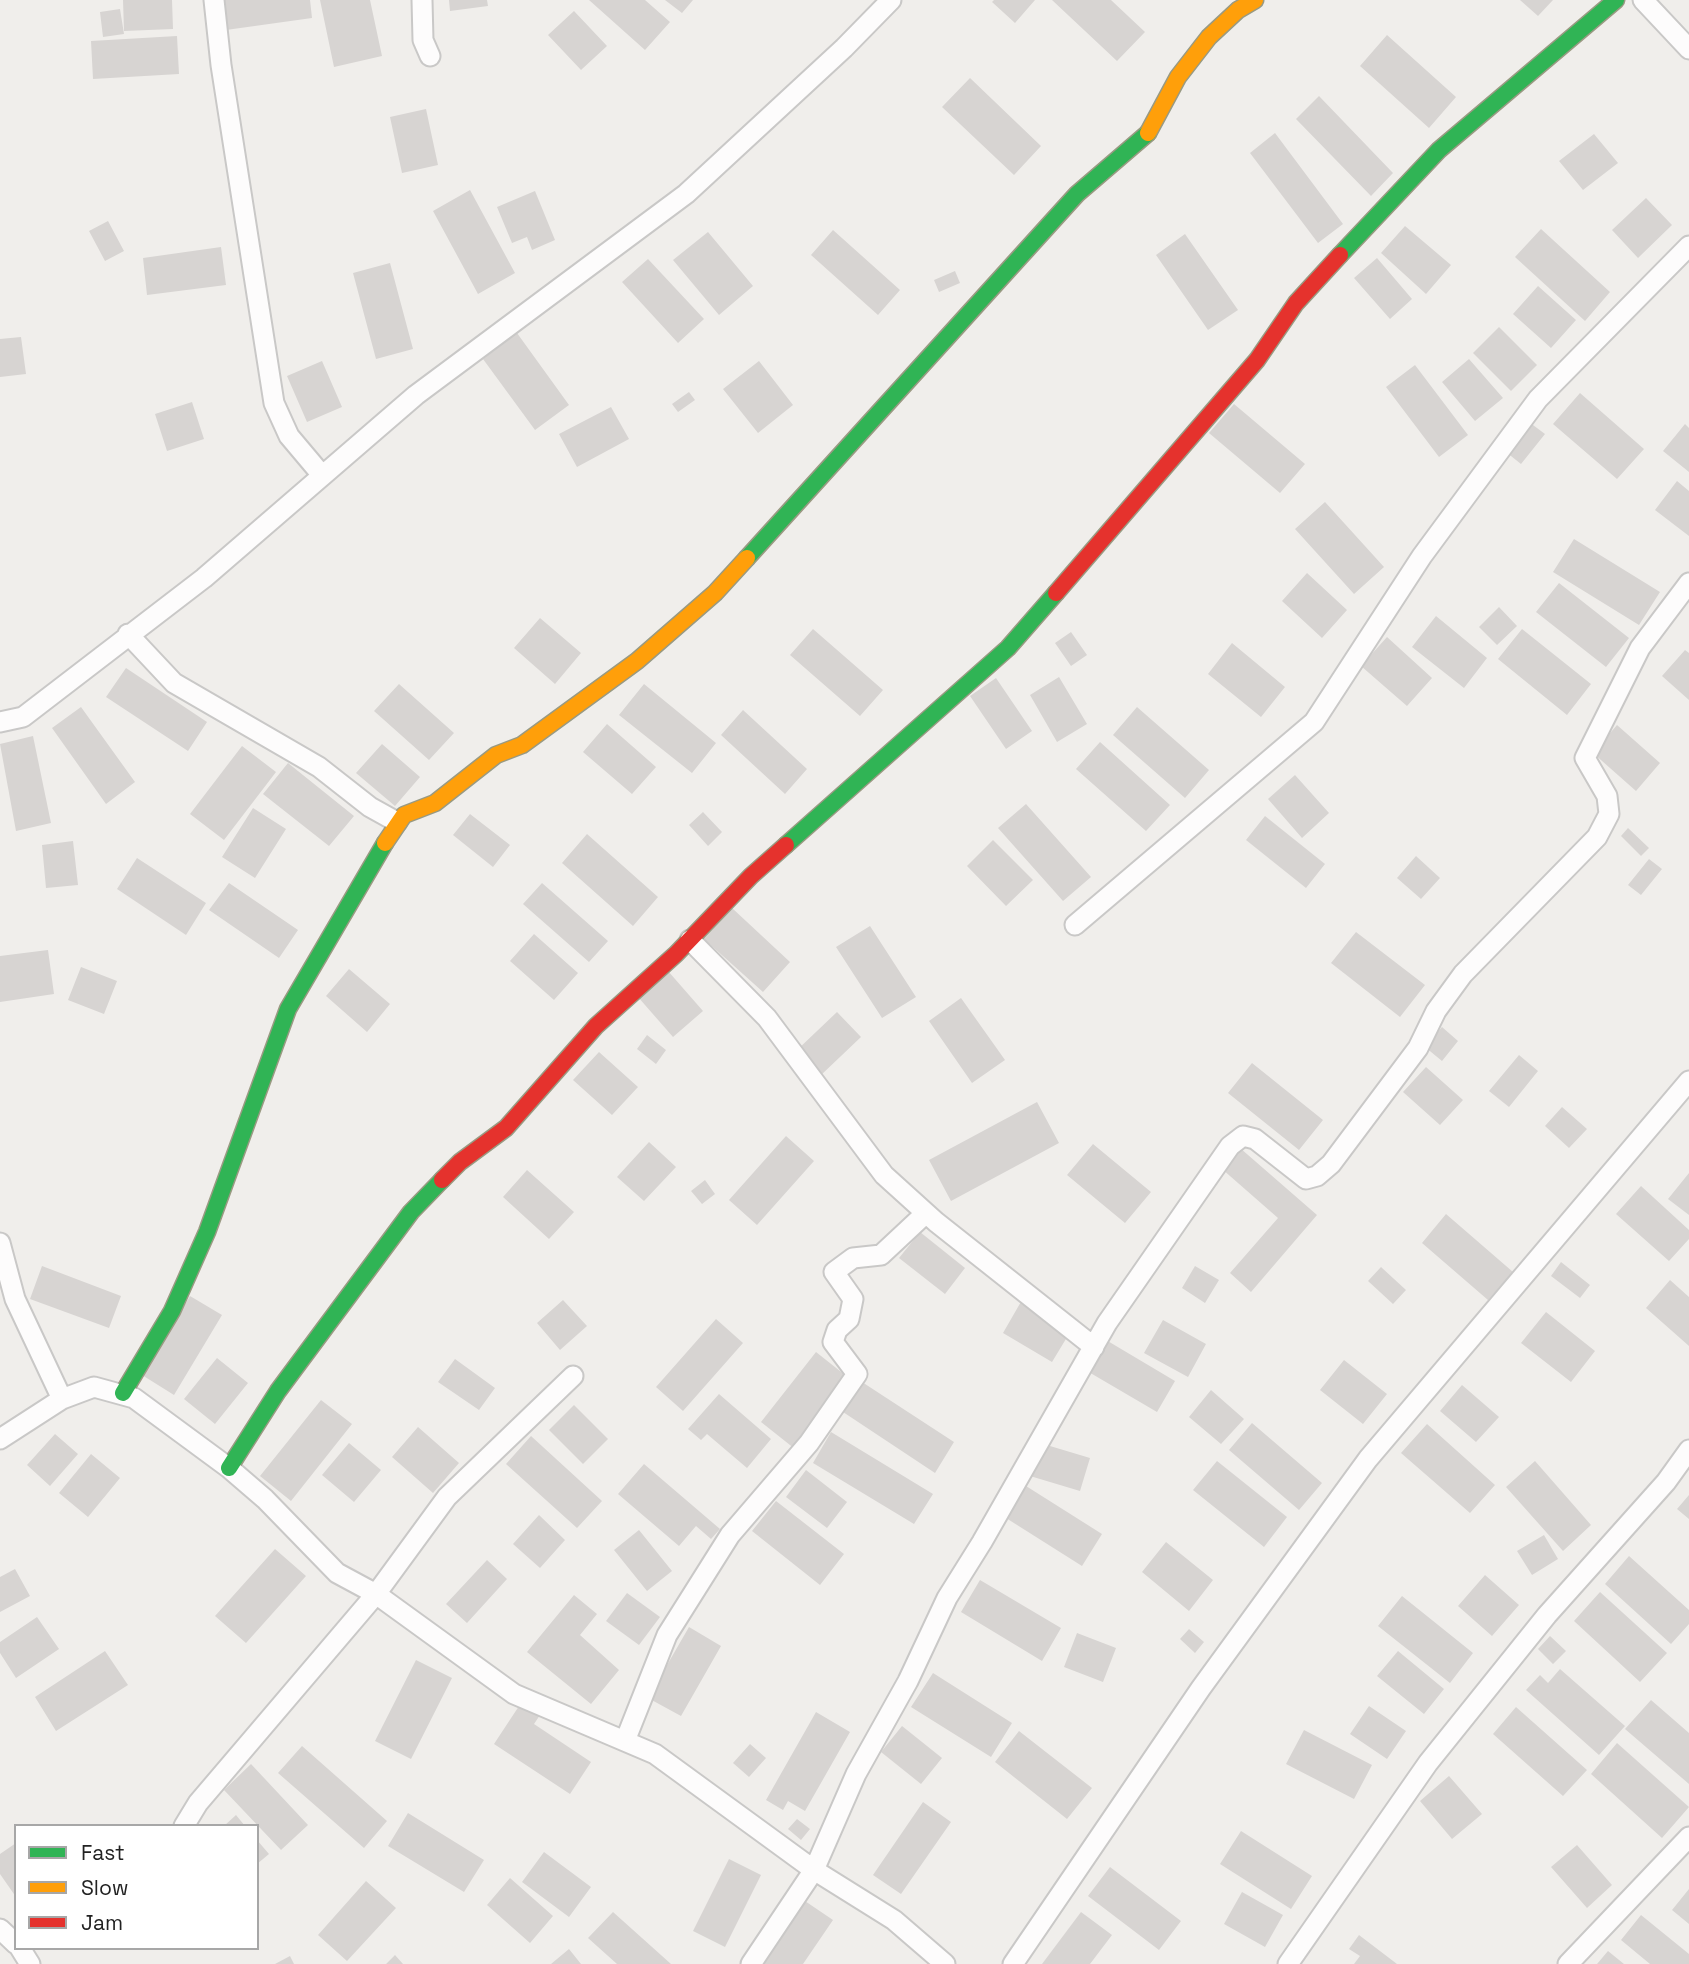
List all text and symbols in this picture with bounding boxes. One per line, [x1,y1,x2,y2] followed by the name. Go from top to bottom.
[14,1824,259,1950] legend
[81,1839,125,1866] text: Fast
[81,1874,129,1901] text: Slow
[81,1909,123,1936] text: Jam

